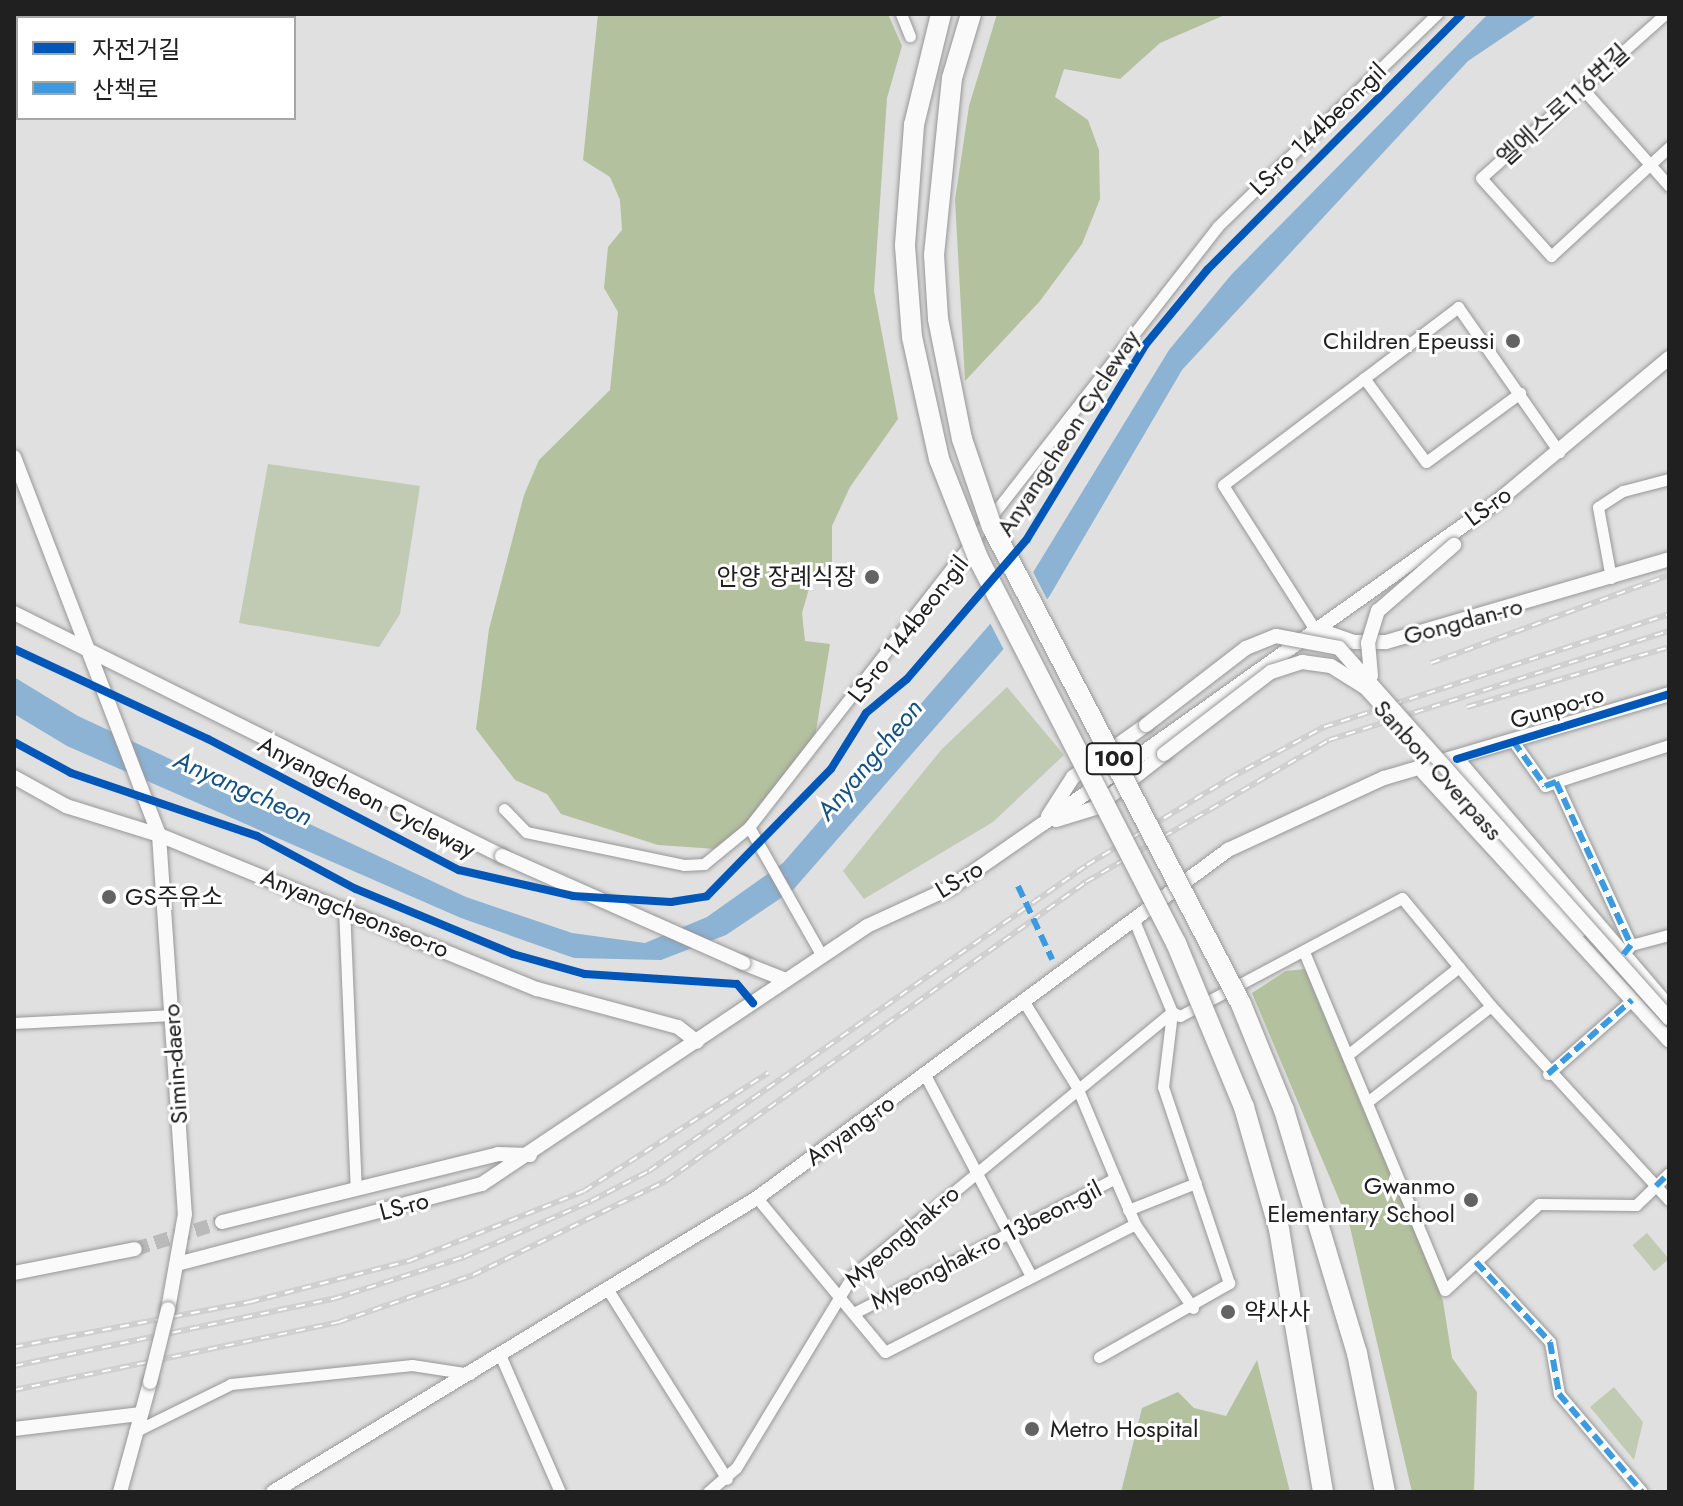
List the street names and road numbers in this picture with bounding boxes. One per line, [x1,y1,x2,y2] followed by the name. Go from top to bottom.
[1491,38,1635,172] street label: 엘에스로116번길
[1244,57,1392,201] street label: LS-ro 144beon-gil
[991,325,1145,541] street label: Anyangcheon Cycleway
[1459,480,1517,532] street label: LS-ro
[842,550,974,708] street label: LS-ro 144beon-gil
[1400,591,1526,651] street label: Gongdan-ro
[1507,679,1607,735] street label: Gunpo-ro
[1368,694,1508,846] street label: Sanbon Overpass
[254,730,480,864] street label: Anyangcheon Cycleway
[1084,741,1144,777] road number: 100
[930,854,988,904] street label: LS-ro
[257,862,453,964] street label: Anyangcheonseo-ro
[156,1003,194,1125] street label: Simin-daero
[800,1088,900,1172] street label: Anyang-ro
[866,1174,1106,1316] street label: Myeonghak-ro 13beon-gil
[839,1179,965,1293] street label: Myeonghak-ro
[376,1186,432,1226] street label: LS-ro

